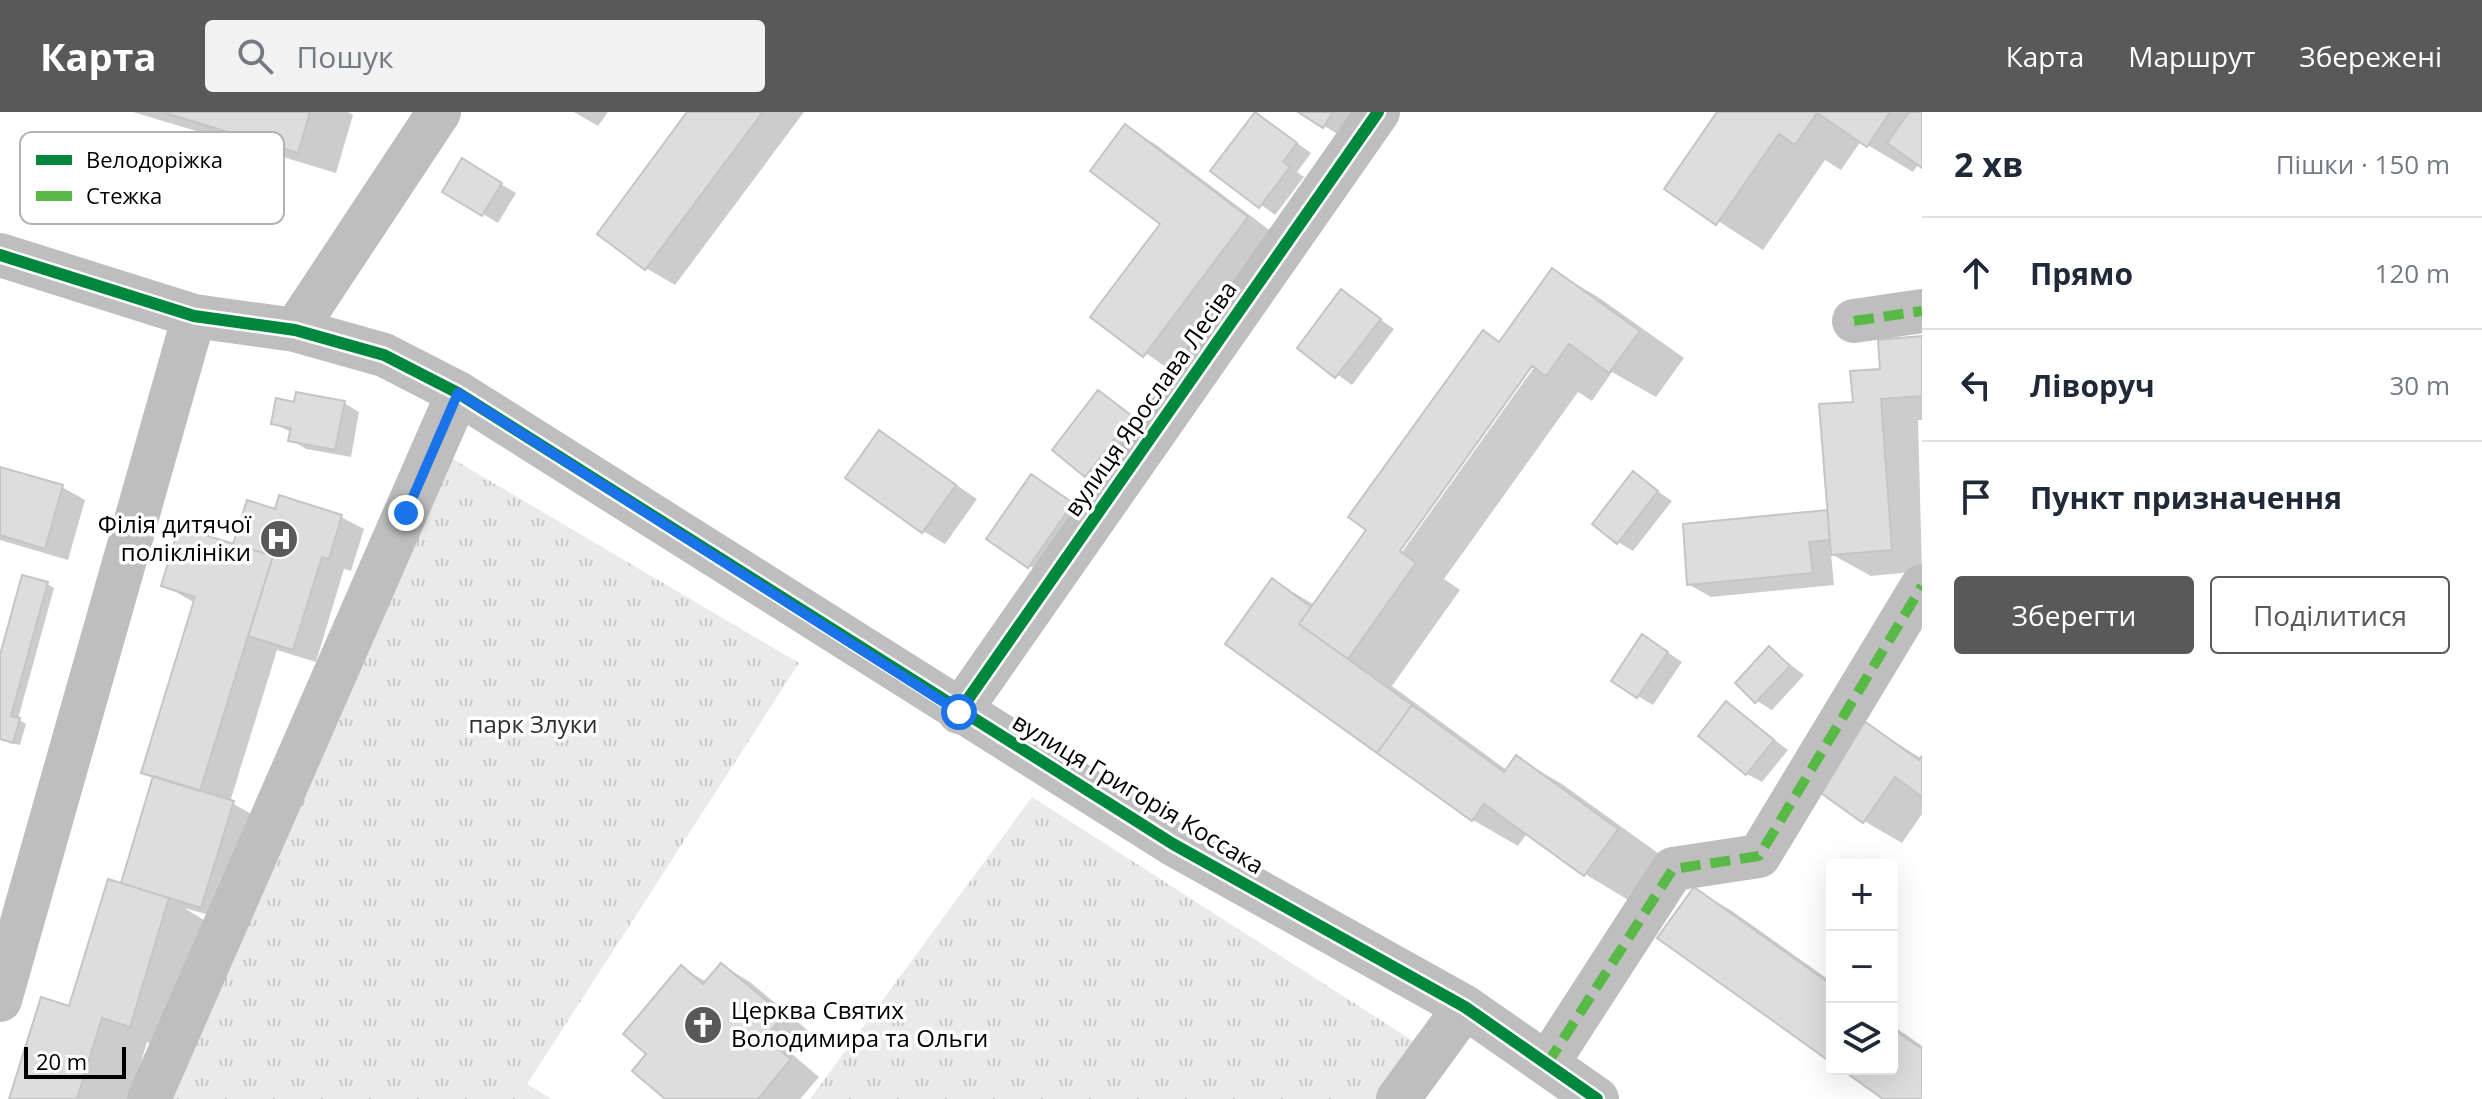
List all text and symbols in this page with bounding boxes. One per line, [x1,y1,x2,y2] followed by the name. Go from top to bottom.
[205,20,765,92] search box
[40,30,157,82] text: Карта
[233,34,277,78] icon: search
[297,36,394,77] text: Пошук
[2006,37,2084,75] text: Карта
[2128,37,2255,75] text: Маршрут
[2299,37,2442,75] text: Збережені
[20,132,284,224] legend
[1954,141,2023,187] text: 2 хв
[86,144,223,174] text: Велодоріжка
[2276,146,2450,182] text: Пішки · 150 m
[86,180,162,210] text: Стежка
[1954,251,1998,295] icon: ahead
[2030,253,2133,294] text: Прямо
[2375,255,2450,291] text: 120 m
[1056,274,1244,523] street label: вулиця Ярослава Лесіва
[1954,363,1998,407] icon: left
[2030,365,2155,406] text: Ліворуч
[2389,367,2450,403] text: 30 m
[1954,475,1998,519] icon: arrive
[2030,477,2342,518] text: Пункт призначення
[388,495,424,531] route end
[98,507,252,568] place label: Філія дитячої поліклініки
[258,518,300,560] hospital icon: Філія дитячої поліклініки
[1954,576,2194,654] button: Зберегти
[2210,576,2450,654] button: Поділитися
[941,694,977,730] route start
[1007,704,1271,881] street label: вулиця Григорія Коссака
[469,707,597,740] park label: парк Злуки
[1826,859,1898,1075] map controls
[1826,859,1898,931] button: +
[1826,931,1898,1003] button: −
[731,993,988,1054] place label: Церква Святих Володимира та Ольги
[1826,1003,1898,1075] button: layers
[682,1004,724,1046] church icon: Церква Святих Володимира та Ольги
[24,1043,126,1079] scale bar
[36,1046,87,1076] text: 20 m

